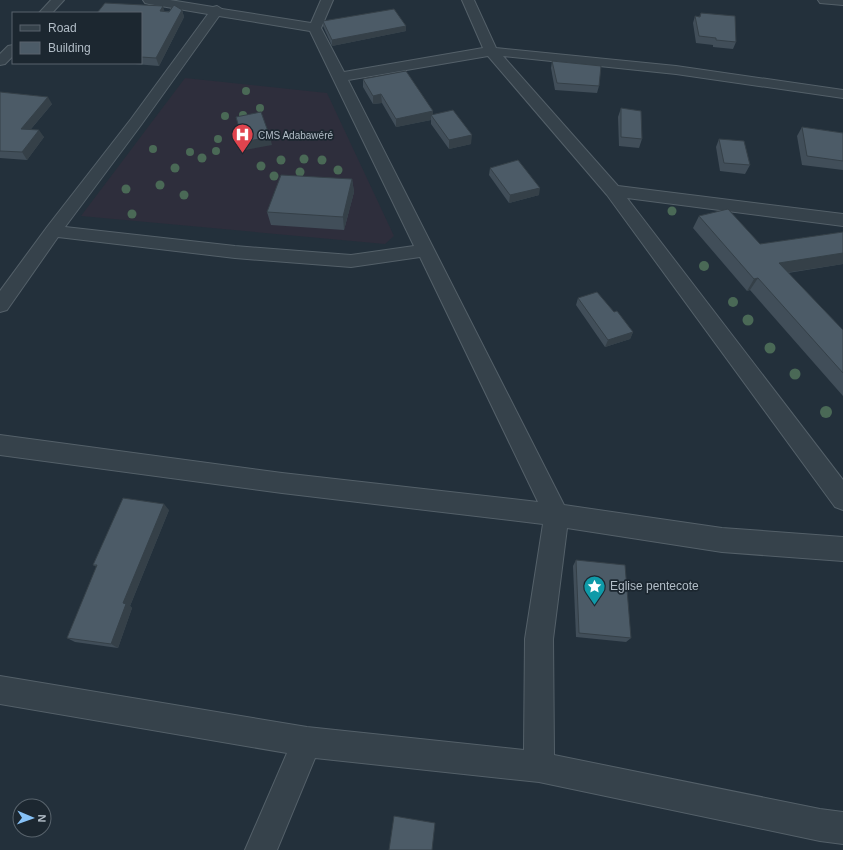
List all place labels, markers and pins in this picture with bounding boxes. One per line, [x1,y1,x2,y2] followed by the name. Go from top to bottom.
[229,122,255,155] hospital icon: CMS Adabawéré
[258,130,333,141] place label: CMS Adabawéré
[582,573,608,606] place icon: Eglise pentecote
[610,579,699,593] place label: Eglise pentecote

